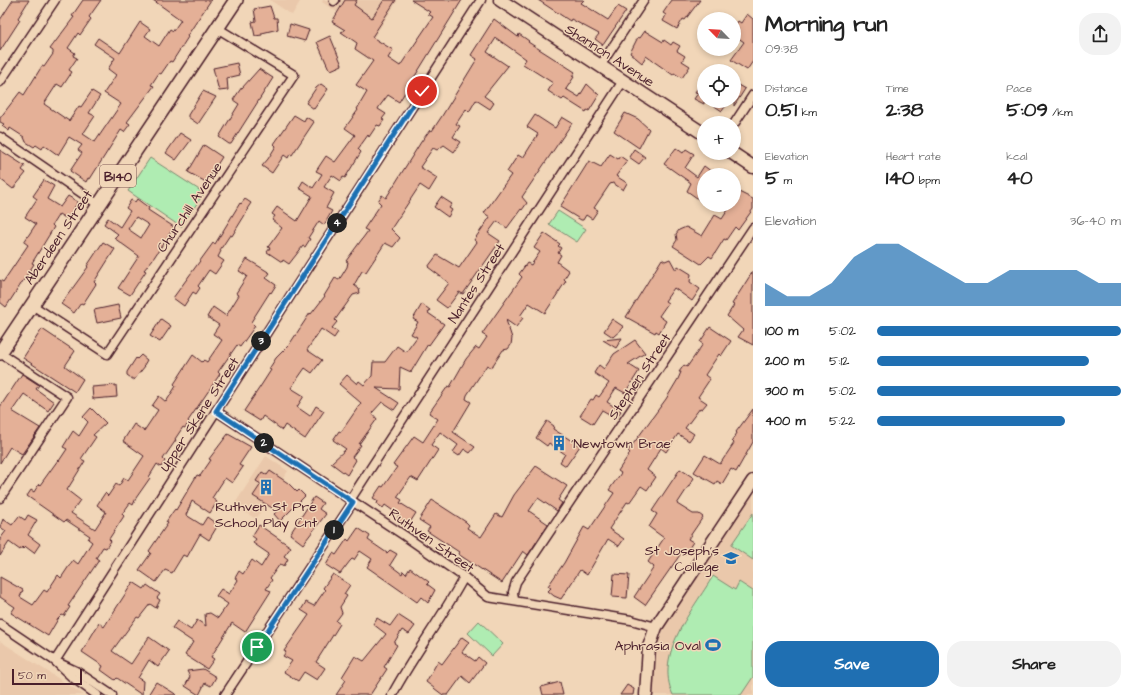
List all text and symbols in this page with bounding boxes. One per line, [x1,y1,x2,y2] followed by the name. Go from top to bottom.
[765,9,888,40] text: Morning run
[697,12,741,56] north arrow
[697,12,741,212] map controls
[1079,13,1121,55] button: share
[561,19,658,93] street label: Shannon Avenue
[765,40,798,58] text: 09:38
[697,64,741,108] button: locate
[405,74,439,108] pin
[411,80,433,102] icon: check
[765,81,808,96] text: Distance
[886,81,909,96] text: Time
[1006,81,1032,96] text: Pace
[765,96,797,124] text: 0.51
[886,96,924,124] text: 2:38
[1006,96,1048,124] text: 5:09
[797,105,817,120] text: km
[1048,105,1073,120] text: /km
[697,116,741,160] button: +
[765,149,808,164] text: Elevation
[886,149,941,164] text: Heart rate
[1006,149,1027,164] text: kcal
[152,158,228,257] street label: Churchill Avenue
[765,164,779,192] text: 5
[886,164,914,192] text: 140
[1006,164,1033,192] text: 40
[100,165,136,187] road number: B140
[697,168,741,212] button: −
[779,173,792,188] text: m
[914,173,940,188] text: bpm
[20,186,98,289] street label: Aberdeen Street
[765,212,816,230] text: Elevation
[1070,212,1121,230] text: 36–40 m
[327,213,347,233] pin: 4
[333,215,341,230] text: 4
[443,239,510,328] street label: Nantes Street
[765,322,798,340] text: 100 m
[829,322,856,340] text: 5:02
[603,329,676,424] street label: Stephen Street
[251,331,271,351] pin: 3
[258,333,264,348] text: 3
[765,352,804,370] text: 200 m
[829,352,849,370] text: 5:12
[155,353,245,476] street label: Upper Skene Street
[765,382,803,400] text: 300 m
[829,382,856,400] text: 5:02
[765,412,806,430] text: 400 m
[829,412,855,430] text: 5:22
[254,433,274,453] pin: 2
[550,434,568,452] building icon: 'Newtown Brae'
[571,434,673,454] place label: 'Newtown Brae'
[261,435,267,450] text: 2
[257,478,275,496] building icon: Ruthven St Pre School Play Cnt
[215,497,318,533] place label: Ruthven St Pre School Play Cnt
[385,504,479,578] street label: Ruthven Street
[324,520,344,540] pin: 1
[333,522,335,537] text: 1
[645,541,719,577] place label: St Joseph's College
[722,549,740,567] school or university icon: St Joseph's College
[240,630,274,664] pin
[246,636,268,658] icon: arrive
[615,636,701,656] place label: Aphrasia Oval
[704,636,722,654] sports icon: Aphrasia Oval
[765,641,939,687] button: Save
[947,641,1121,687] button: Share
[12,667,82,686] scale bar
[18,668,46,683] text: 50 m

